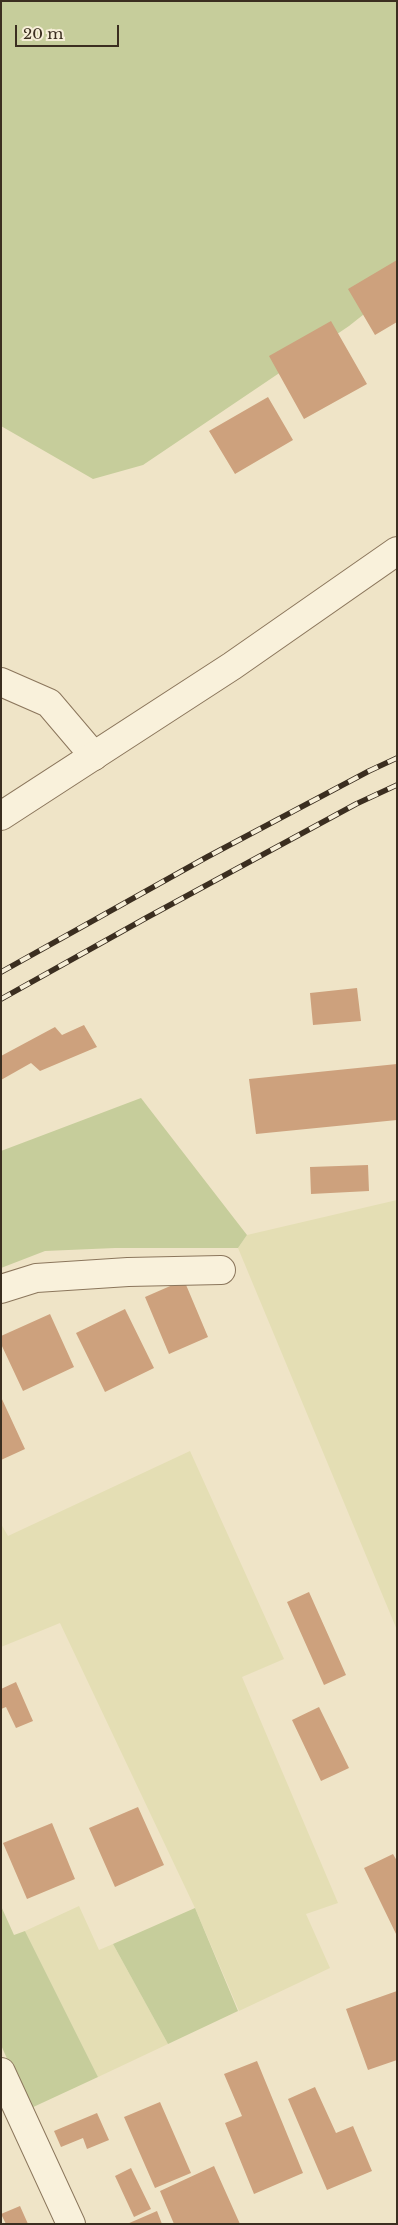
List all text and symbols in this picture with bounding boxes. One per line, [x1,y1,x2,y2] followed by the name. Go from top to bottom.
[18,15,121,47] scale bar
[23,24,63,43] text: 20 m

